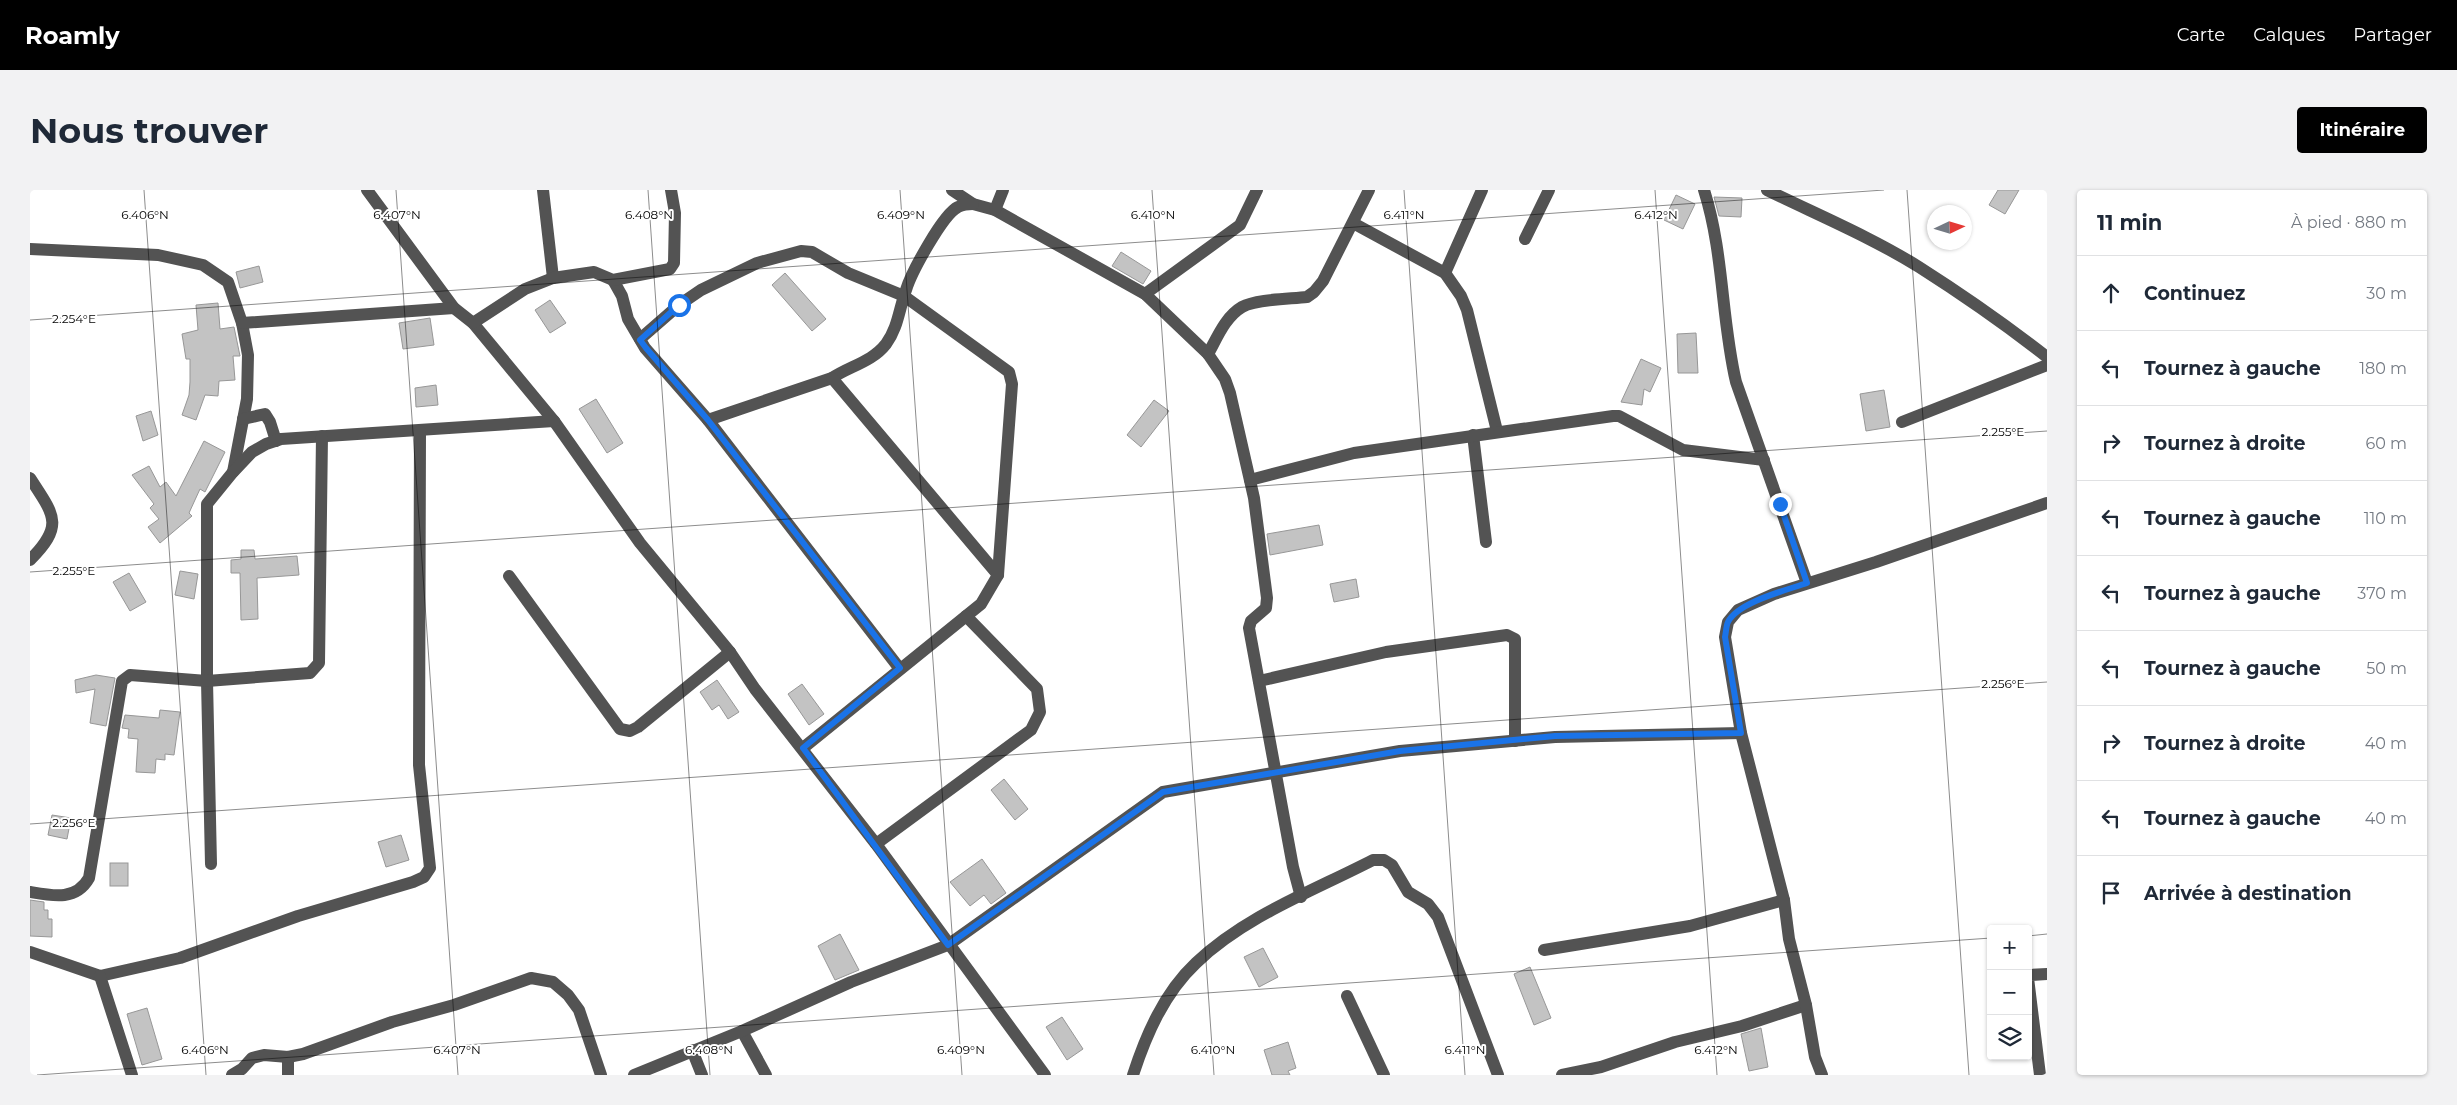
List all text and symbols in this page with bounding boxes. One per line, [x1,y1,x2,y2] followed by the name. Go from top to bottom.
[25,21,120,50] text: Roamly
[2177,24,2225,46] text: Carte
[2253,24,2325,46] text: Calques
[2353,24,2432,46] text: Partager
[2297,107,2427,153] button: Itinéraire
[30,109,268,152] text: Nous trouver
[1927,205,1972,250] north arrow
[121,207,169,222] text: 6.406°N
[373,207,421,222] text: 6.407°N
[625,207,673,222] text: 6.408°N
[877,207,925,222] text: 6.409°N
[1131,207,1175,222] text: 6.410°N
[1384,207,1424,222] text: 6.411°N
[1634,207,1678,222] text: 6.412°N
[2097,210,2162,235] text: 11 min
[2291,213,2407,232] text: À pied · 880 m
[2097,279,2125,307] icon: ahead
[2144,282,2245,305] text: Continuez
[2366,284,2407,303] text: 30 m
[668,294,691,317] route start
[52,311,96,326] text: 2.254°E
[2097,354,2125,382] icon: left
[2144,357,2321,380] text: Tournez à gauche
[2359,359,2407,378] text: 180 m
[1982,424,2024,439] text: 2.255°E
[2097,429,2125,457] icon: right
[2144,432,2305,455] text: Tournez à droite
[2365,434,2407,453] text: 60 m
[1769,493,1792,516] route end
[2097,504,2125,532] icon: left
[2144,507,2321,530] text: Tournez à gauche
[2364,509,2407,528] text: 110 m
[53,563,95,578] text: 2.255°E
[2097,579,2125,607] icon: left
[2144,582,2321,605] text: Tournez à gauche
[2357,584,2407,603] text: 370 m
[2097,654,2125,682] icon: left
[2144,657,2321,680] text: Tournez à gauche
[2366,659,2407,678] text: 50 m
[1981,676,2025,691] text: 2.256°E
[2097,729,2125,757] icon: right
[2144,732,2305,755] text: Tournez à droite
[2365,734,2407,753] text: 40 m
[2097,804,2125,832] icon: left
[2144,807,2321,830] text: Tournez à gauche
[2365,809,2407,828] text: 40 m
[52,815,96,830] text: 2.256°E
[2097,879,2125,907] icon: arrive
[2144,882,2352,905] text: Arrivée à destination
[1987,925,2032,1060] map controls
[1987,925,2032,970] button: +
[1987,970,2032,1015] button: −
[1987,1015,2032,1060] button: layers
[181,1042,229,1057] text: 6.406°N
[433,1042,481,1057] text: 6.407°N
[685,1042,733,1057] text: 6.408°N
[937,1042,985,1057] text: 6.409°N
[1191,1042,1235,1057] text: 6.410°N
[1445,1042,1485,1057] text: 6.411°N
[1694,1042,1738,1057] text: 6.412°N

